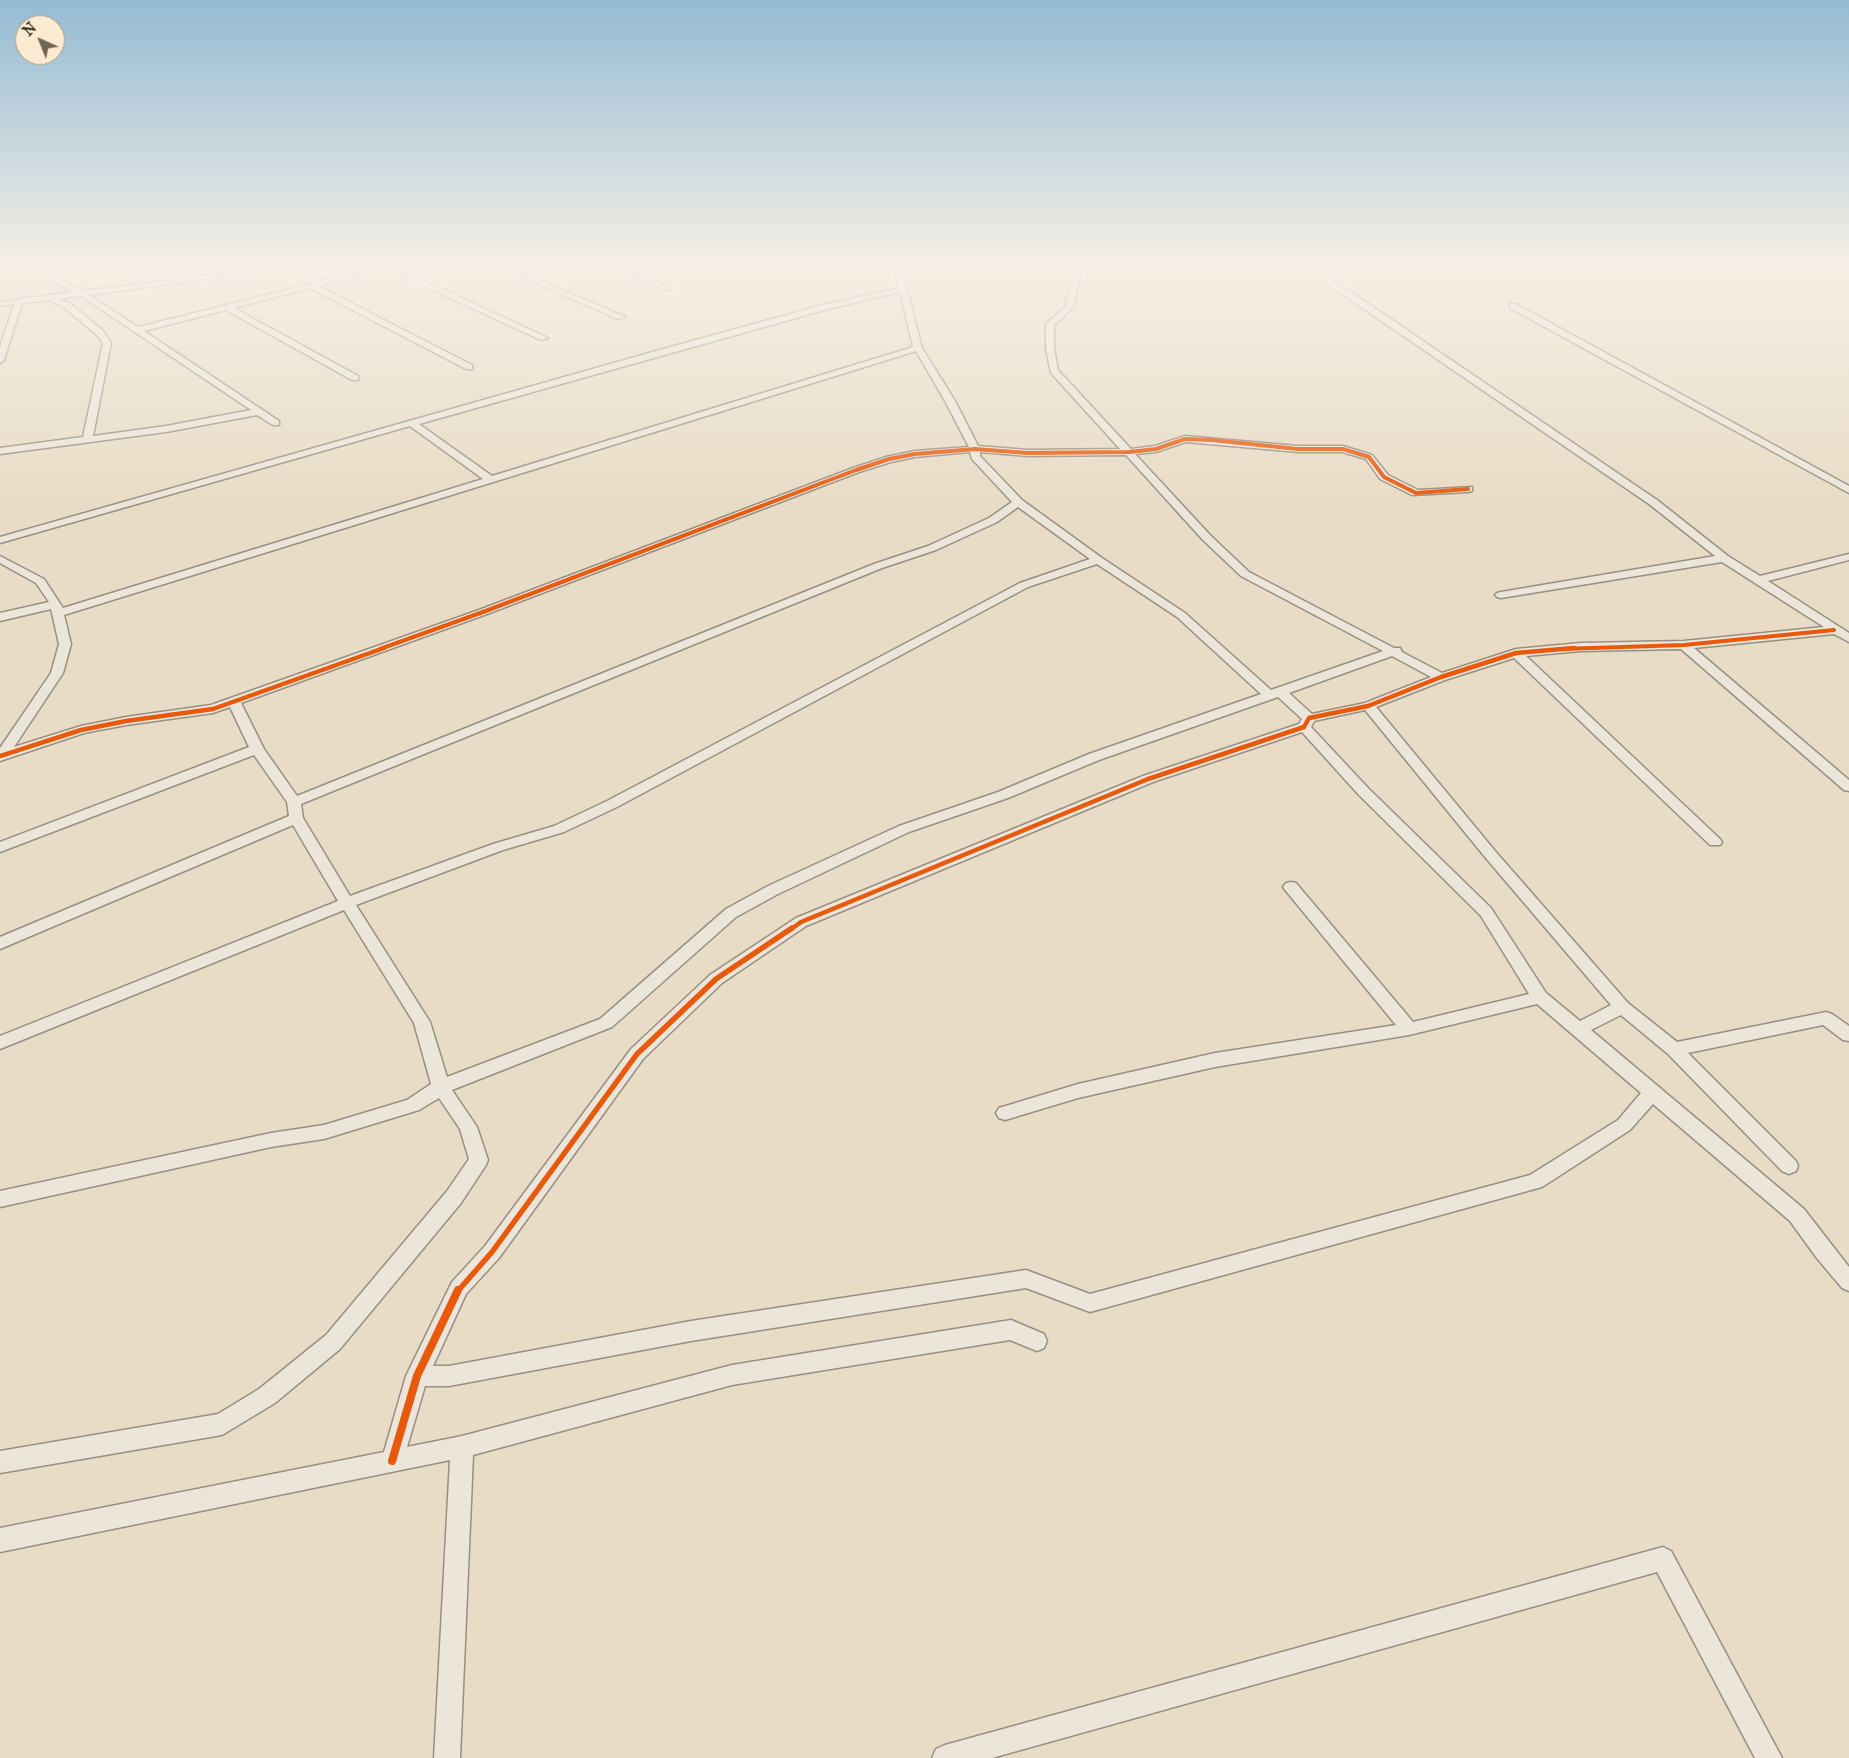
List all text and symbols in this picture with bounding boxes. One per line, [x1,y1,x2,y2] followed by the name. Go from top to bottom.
[15,15,65,65] north arrow
[20,19,40,40] text: N

